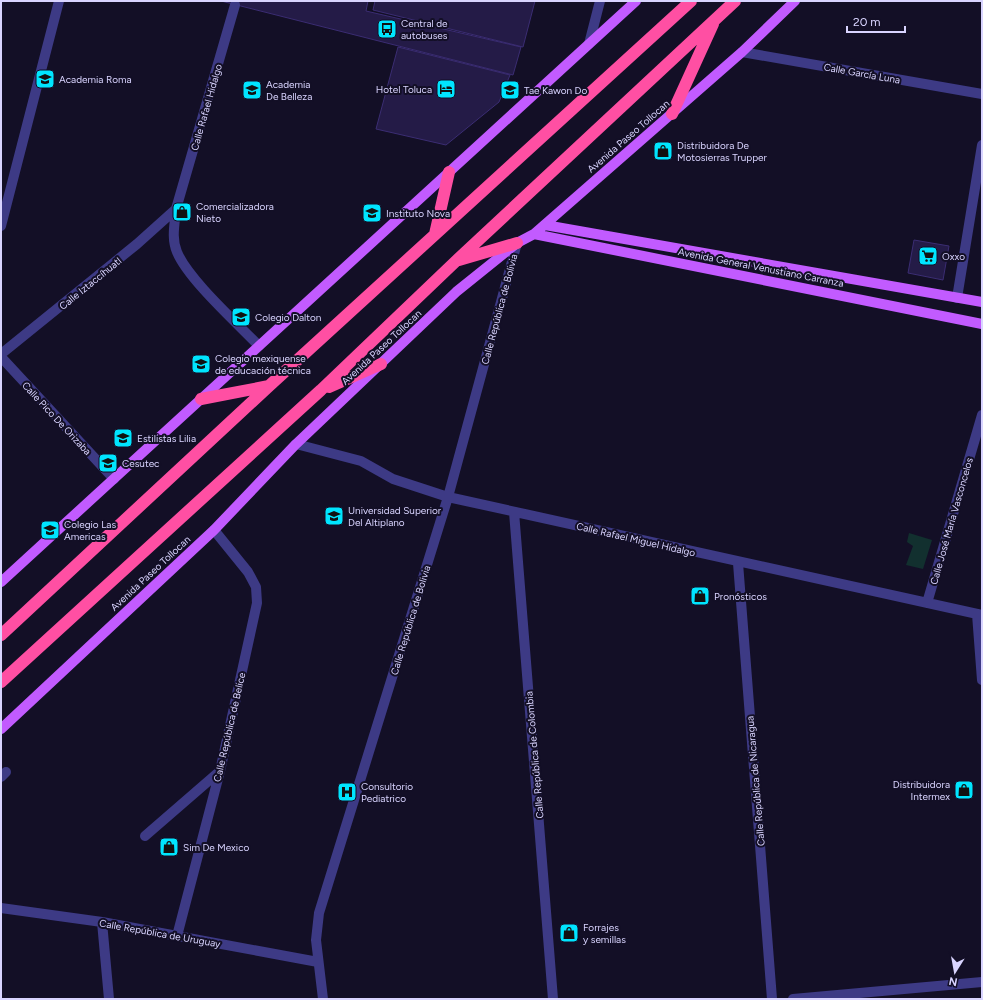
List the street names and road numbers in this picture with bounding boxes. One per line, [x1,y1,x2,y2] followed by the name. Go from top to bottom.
[823,60,901,87] street label: Calle García Luna
[188,62,225,152] street label: Calle Rafael Hidalgo
[585,97,672,176] street label: Avenida Paseo Tollocan
[677,245,845,290] street label: Avenida General Venustiano Carranza
[478,252,521,366] street label: Calle República de Bolivia
[56,254,124,313] street label: Calle Iztaccíhuatl
[339,307,424,388] street label: Avenida Paseo Tollocan
[19,379,94,458] street label: Calle Pico De Orizaba
[927,456,976,586] street label: Calle José María Vasconcelos
[575,519,697,560] street label: Calle Rafael Miguel Hidalgo
[108,533,193,614] street label: Avenida Paseo Tollocan
[388,564,433,677] street label: Calle República de Bolivia
[211,671,249,783] street label: Calle República de Belice
[522,691,547,819] street label: Calle República de Colombia
[743,715,768,847] street label: Calle República de Nicaragua
[98,916,222,951] street label: Calle República de Uruguay

